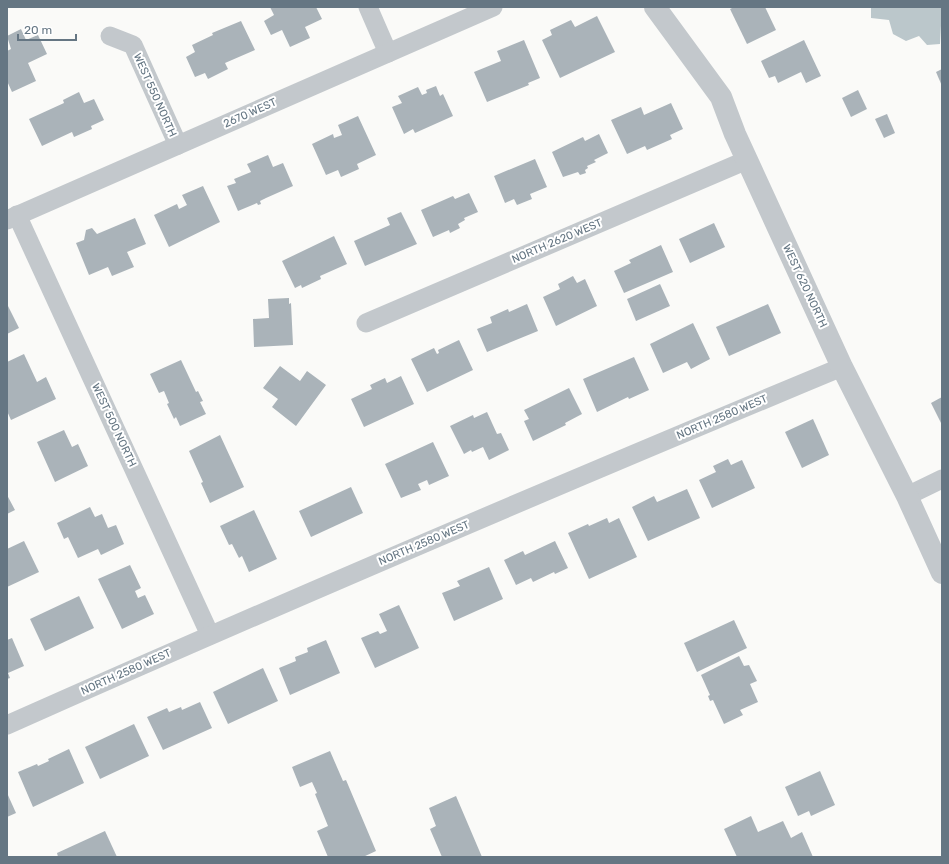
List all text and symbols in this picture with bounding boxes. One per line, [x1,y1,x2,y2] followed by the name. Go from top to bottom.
[18,16,76,42] scale bar
[24,23,52,37] text: 20 m
[131,51,179,139] street label: WEST 550 NORTH
[222,95,279,130] street label: 2670 WEST
[510,216,605,266] street label: NORTH 2620 WEST
[780,242,830,330] street label: WEST 620 NORTH
[89,381,139,469] street label: WEST 500 NORTH
[675,392,770,442] street label: NORTH 2580 WEST
[377,518,472,568] street label: NORTH 2580 WEST
[79,646,174,698] street label: NORTH 2580 WEST

